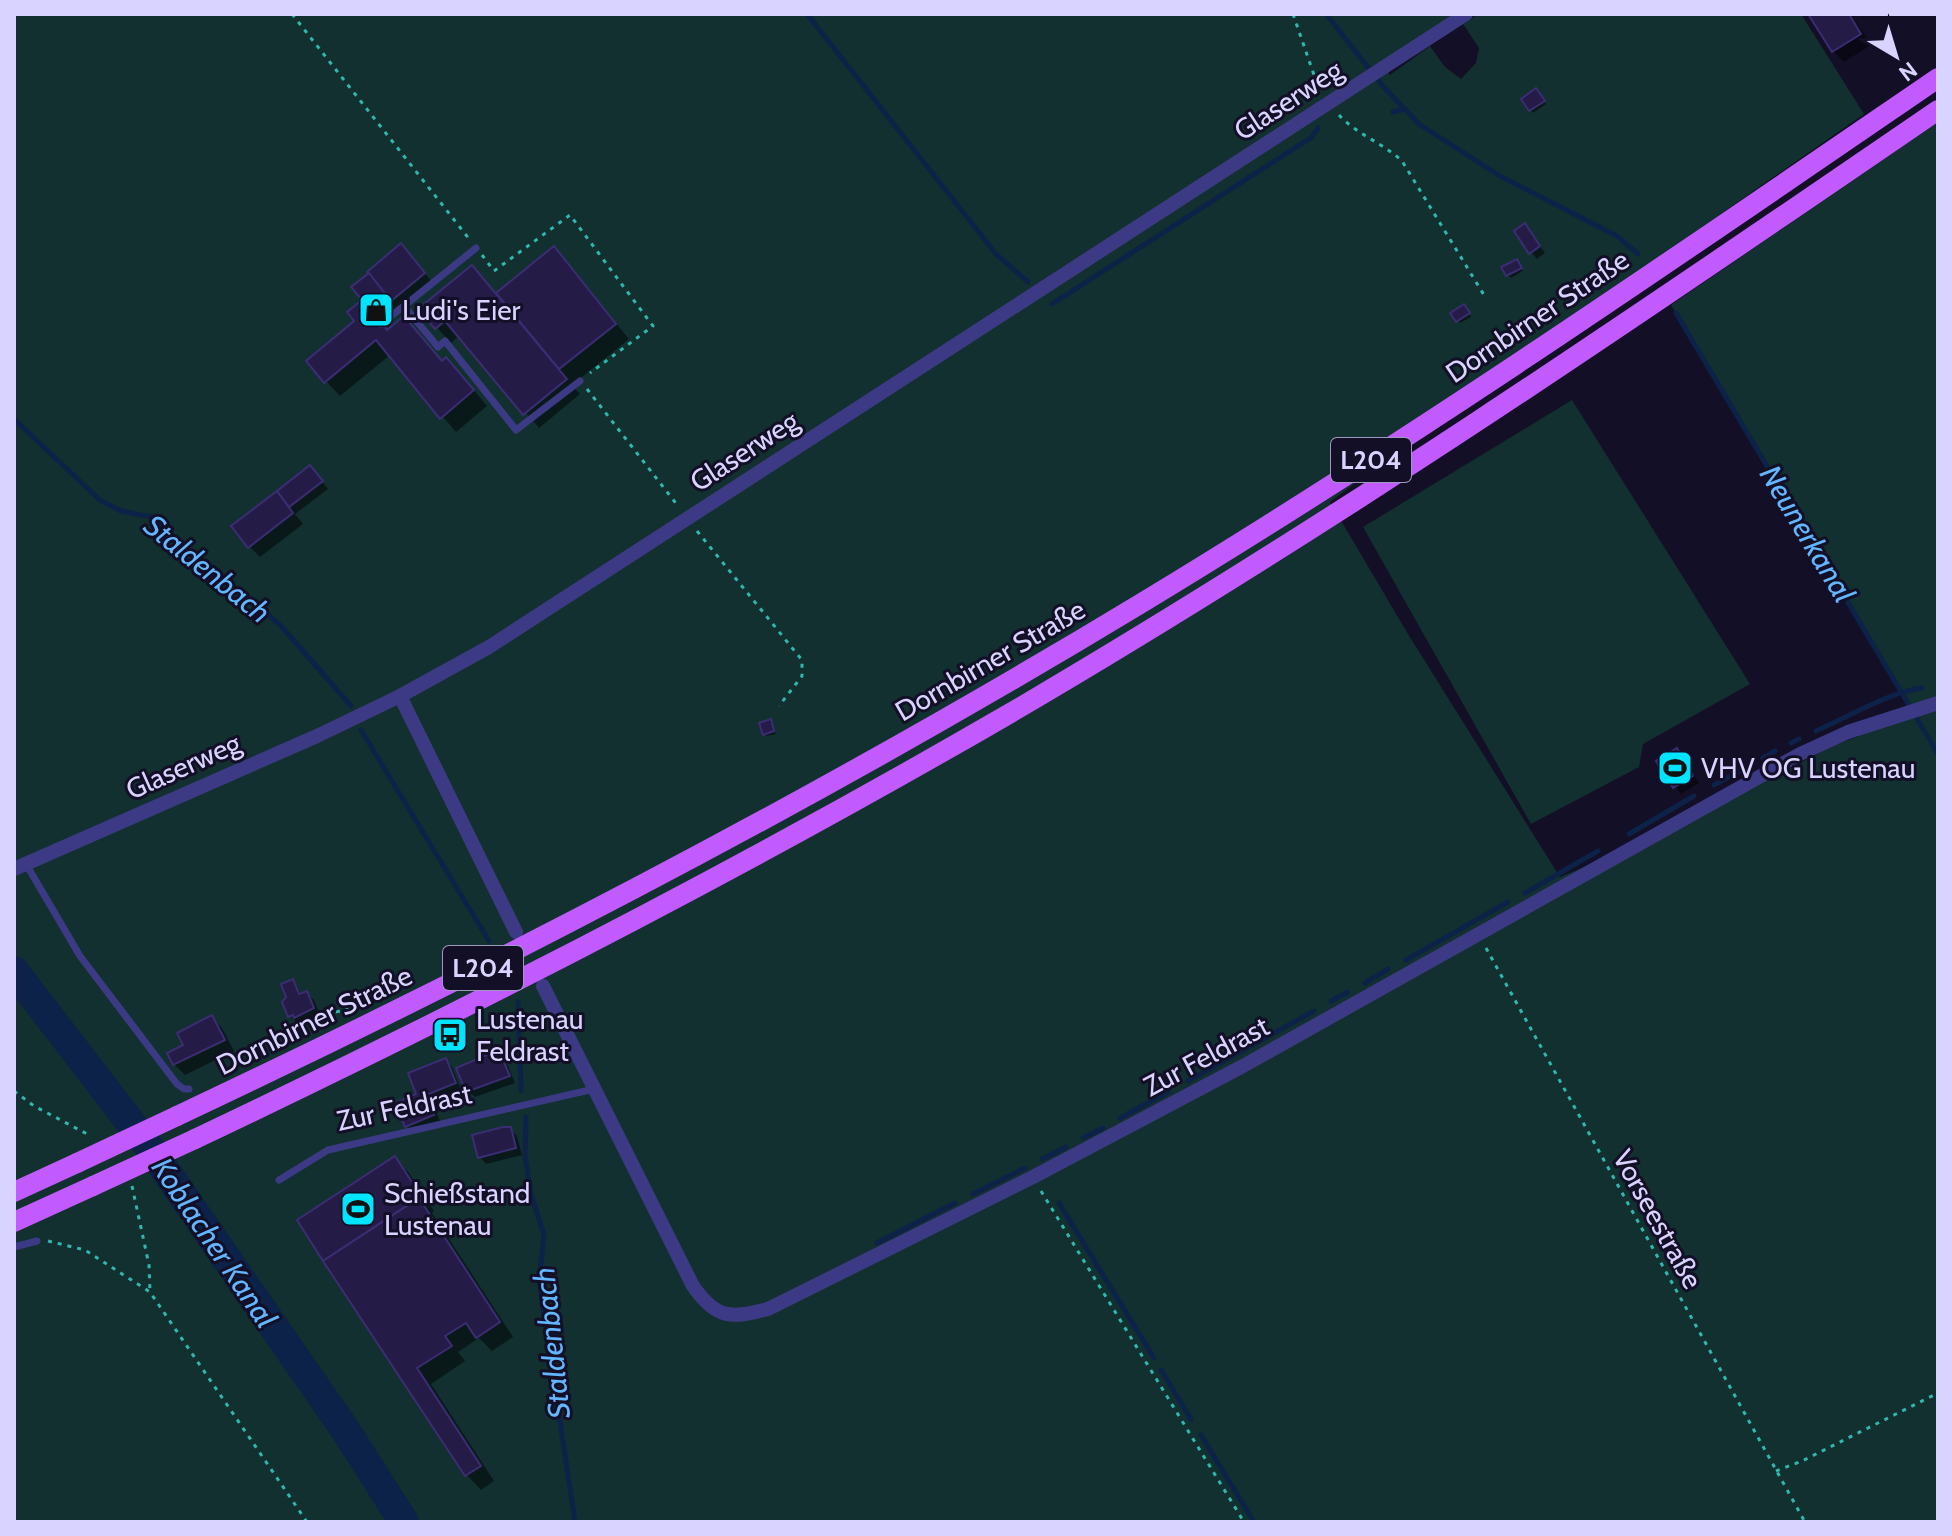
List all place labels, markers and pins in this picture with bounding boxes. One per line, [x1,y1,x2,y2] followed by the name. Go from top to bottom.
[357,291,395,329] shop icon: Ludi's Eier
[402,293,521,327] place label: Ludi's Eier
[1656,749,1694,787] sports icon: VHV OG Lustenau
[1701,751,1915,785] place label: VHV OG Lustenau
[476,1002,584,1068] place label: Lustenau Feldrast
[431,1016,469,1054] bus stop icon: Lustenau Feldrast
[384,1176,530,1242] place label: Schießstand Lustenau
[339,1190,377,1228] sports icon: Schießstand Lustenau

